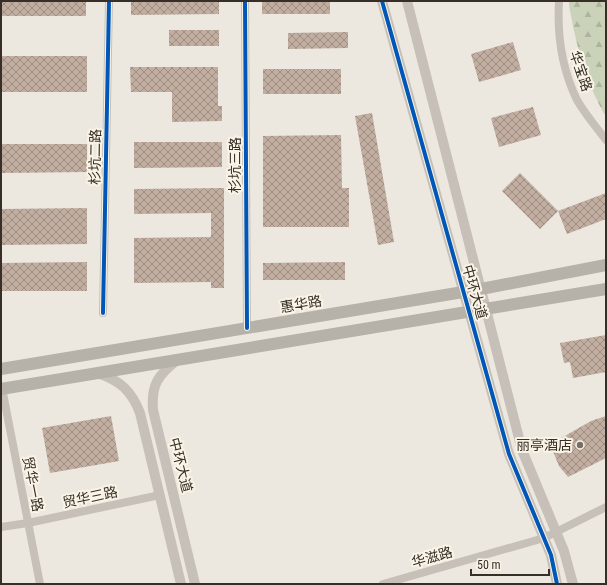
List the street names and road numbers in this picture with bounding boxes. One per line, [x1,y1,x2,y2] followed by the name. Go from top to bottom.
[567,49,595,93] street label: 华宝路
[87,129,103,185] street label: 杉坑二路
[227,137,243,193] street label: 杉坑三路
[460,263,490,321] street label: 中环大道
[279,292,323,316] street label: 惠华路
[166,436,196,494] street label: 中环大道
[20,455,46,513] street label: 贸华一路
[61,483,119,511] street label: 贸华三路
[410,544,454,570] street label: 华滋路

